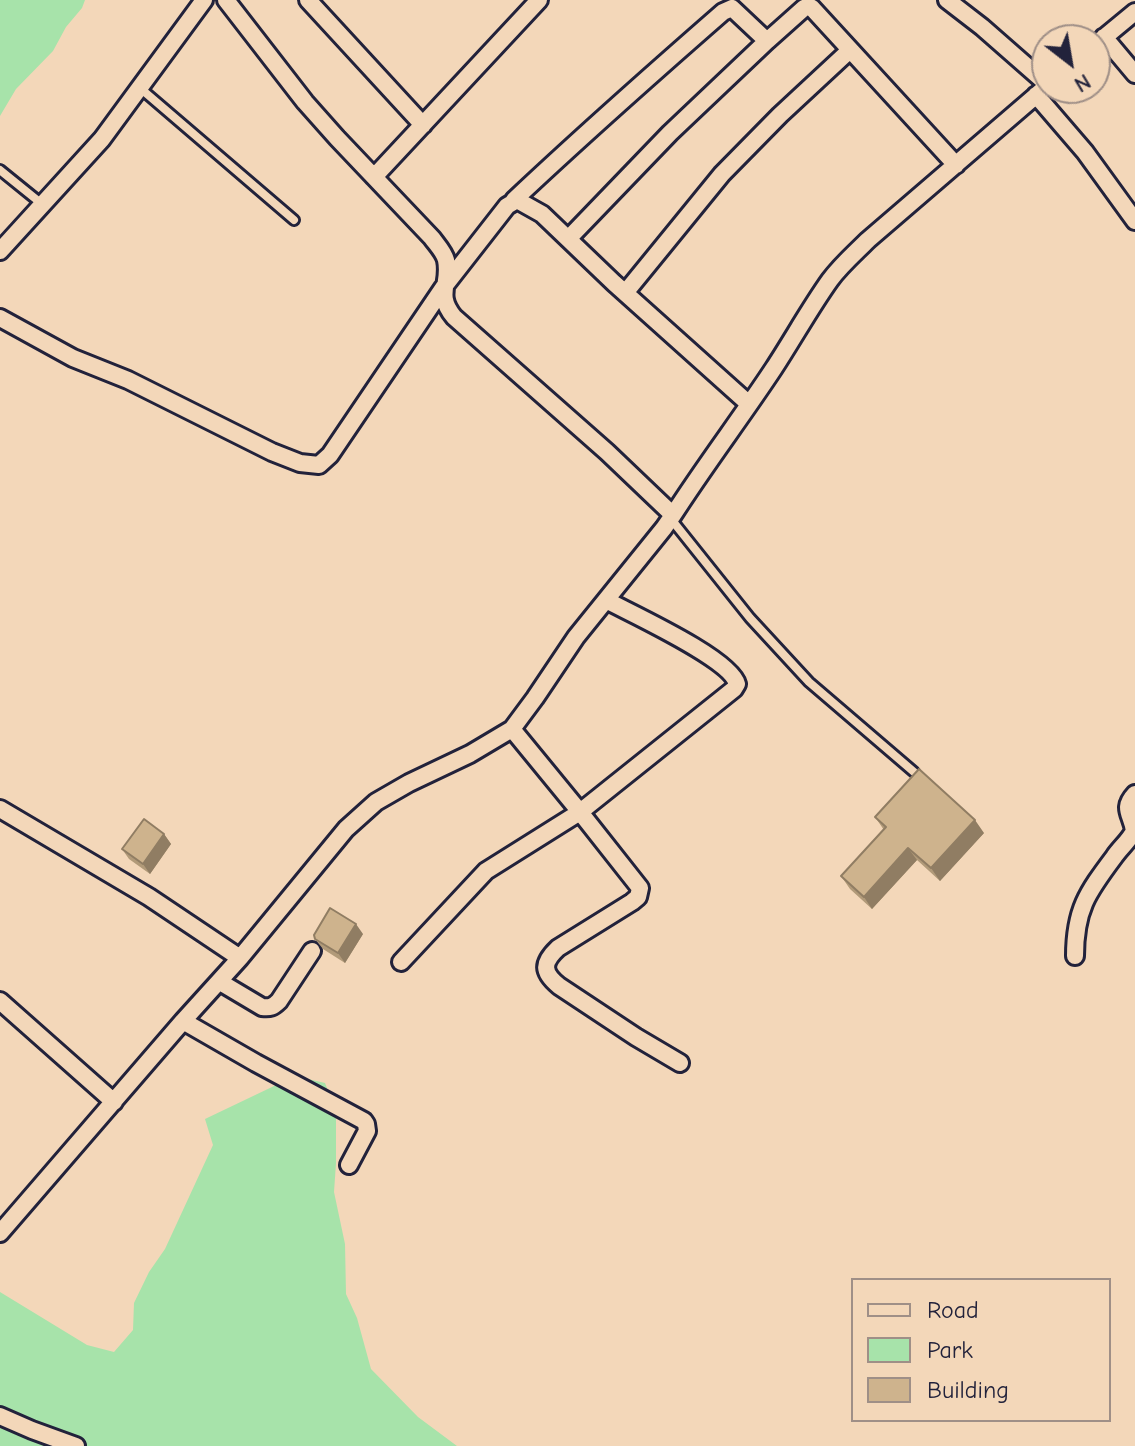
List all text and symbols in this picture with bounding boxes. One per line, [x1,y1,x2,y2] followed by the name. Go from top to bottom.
[1031,24,1111,104] north arrow
[1069,68,1095,98] text: N
[851,1278,1111,1422] legend
[927,1296,979,1324] text: Road
[927,1336,973,1364] text: Park
[927,1376,1009,1404] text: Building

